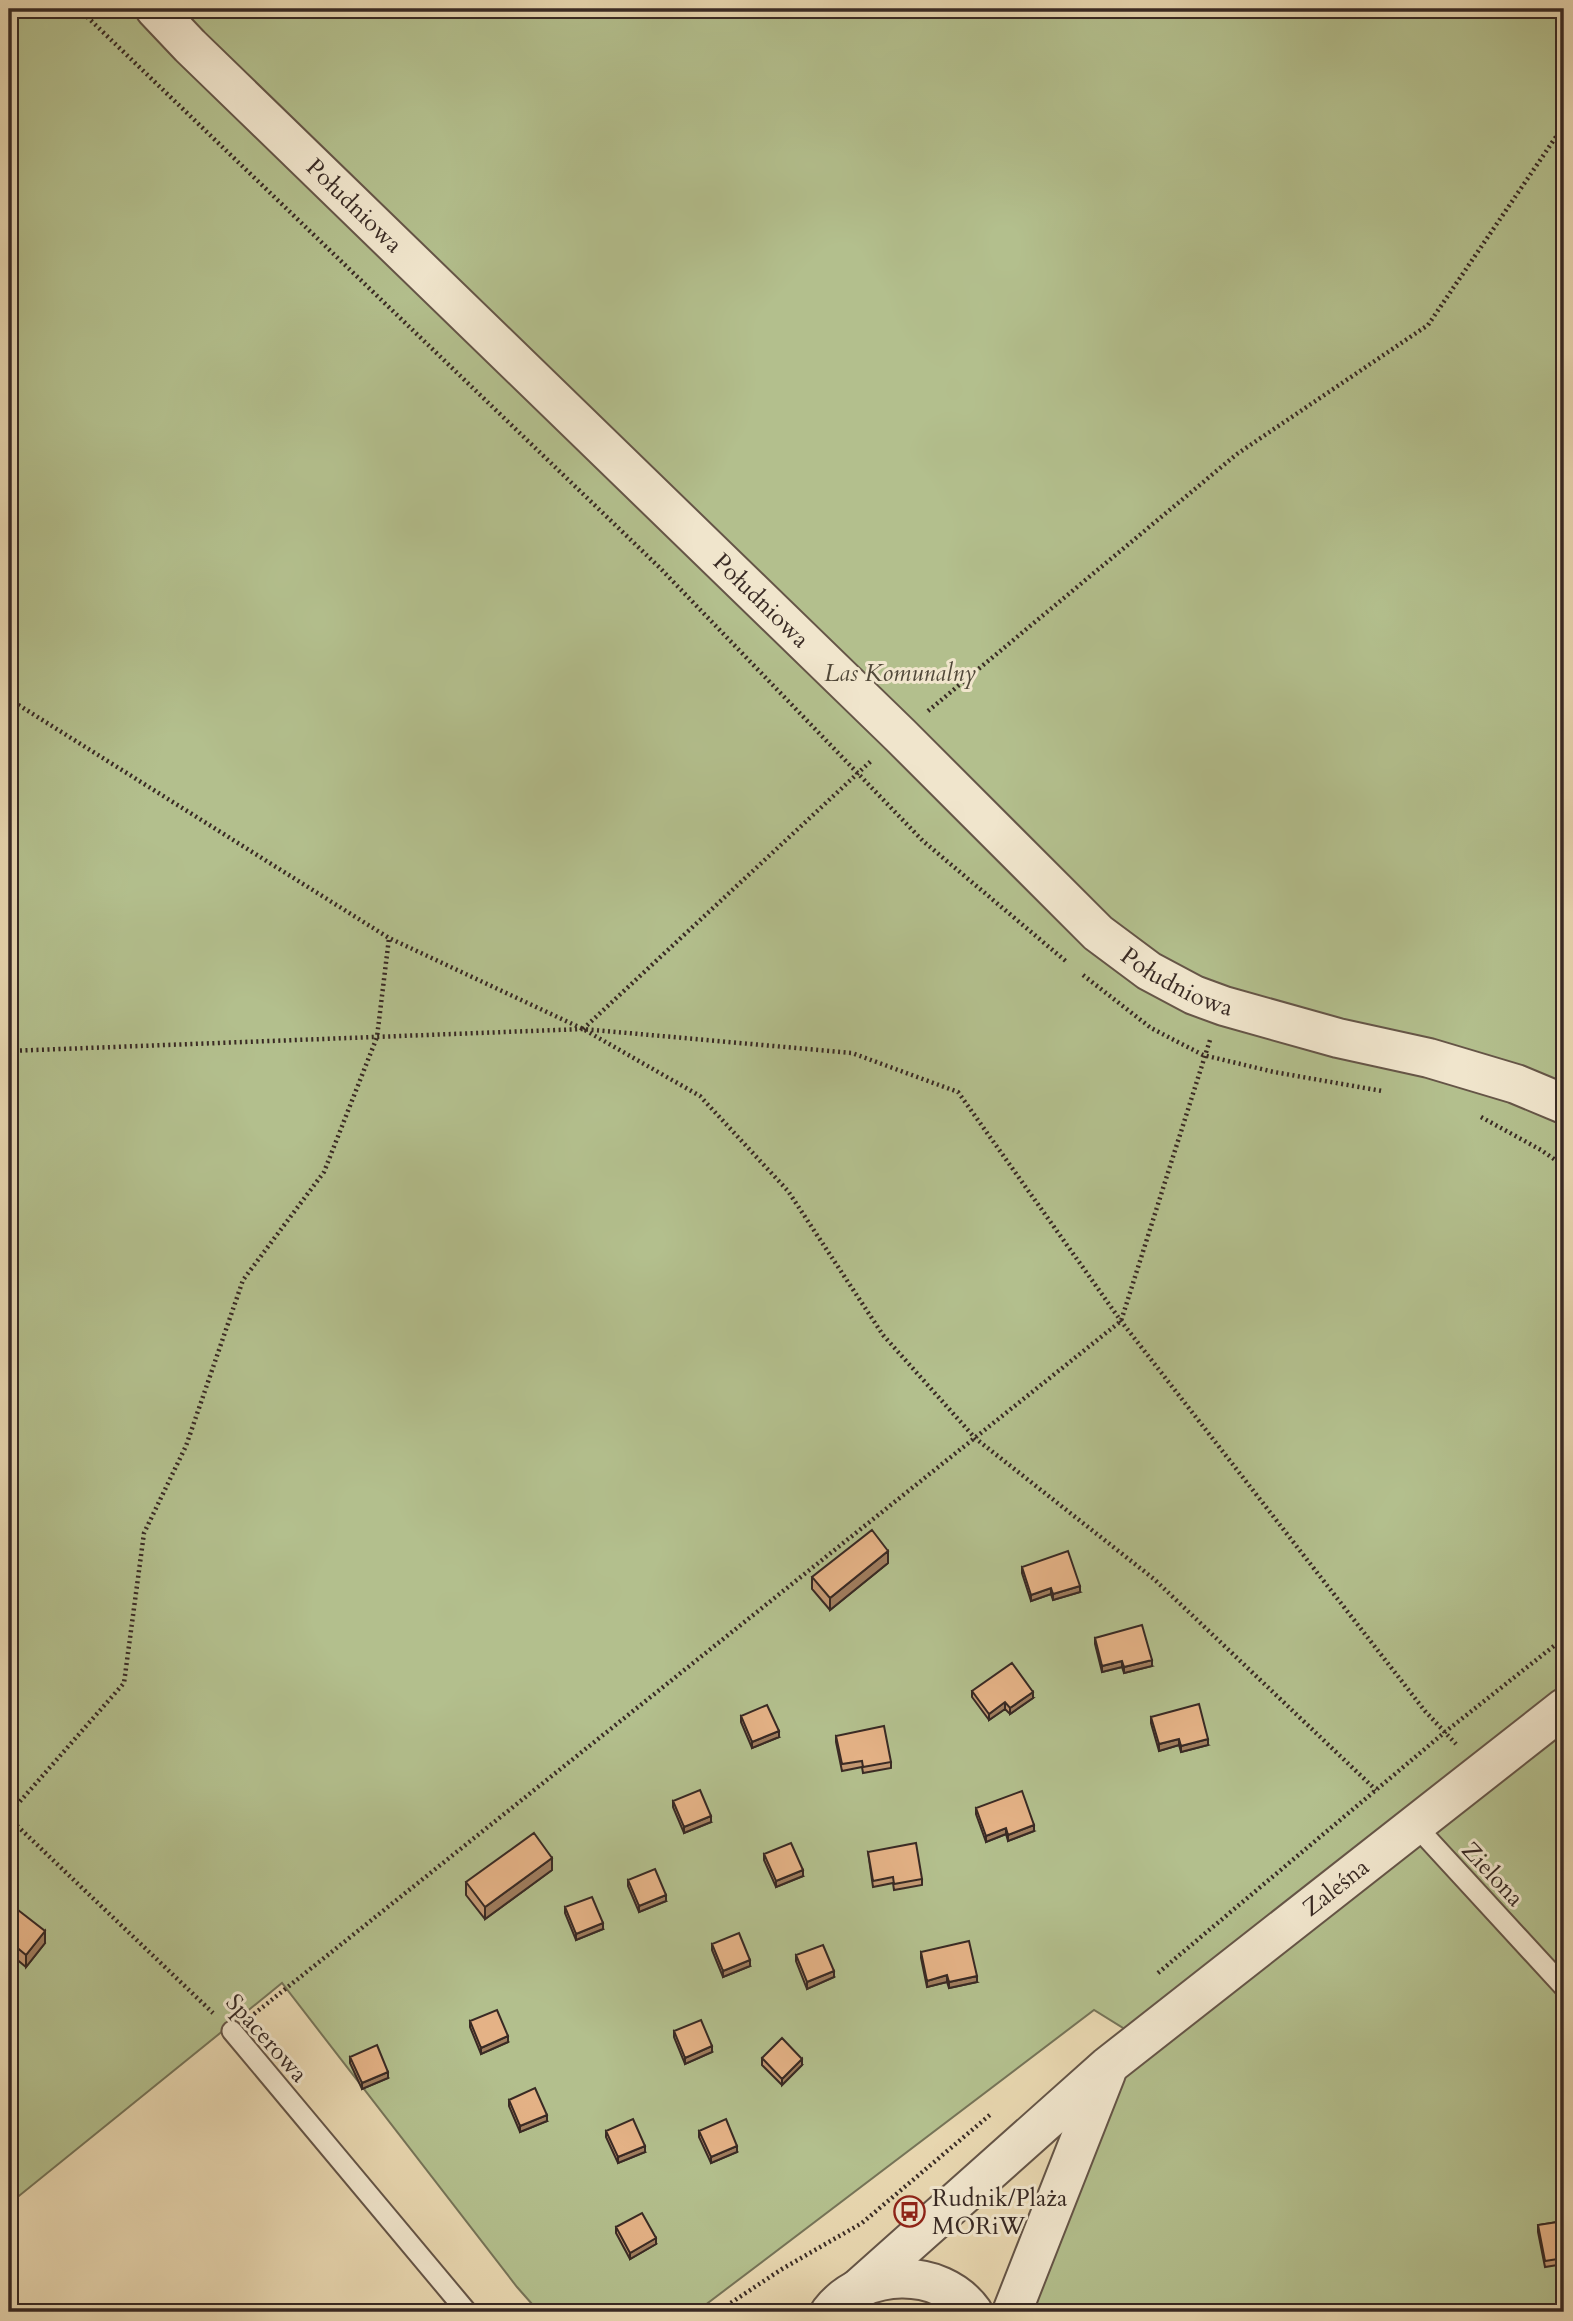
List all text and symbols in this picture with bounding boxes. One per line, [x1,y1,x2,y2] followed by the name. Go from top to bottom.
[298,151,410,261] street label: Południowa
[705,546,817,656] street label: Południowa
[824,657,976,690] park label: Las Komunalny
[1114,939,1237,1025] street label: Południowa
[1454,1835,1532,1915] street label: Zielona
[1296,1851,1377,1924] street label: Zaleśna
[218,1987,316,2090] street label: Spacerowa
[932,2182,1068,2243] place label: Rudnik/Plaża MORiW
[892,2195,926,2229] bus stop icon: Rudnik/Plaża MORiW

